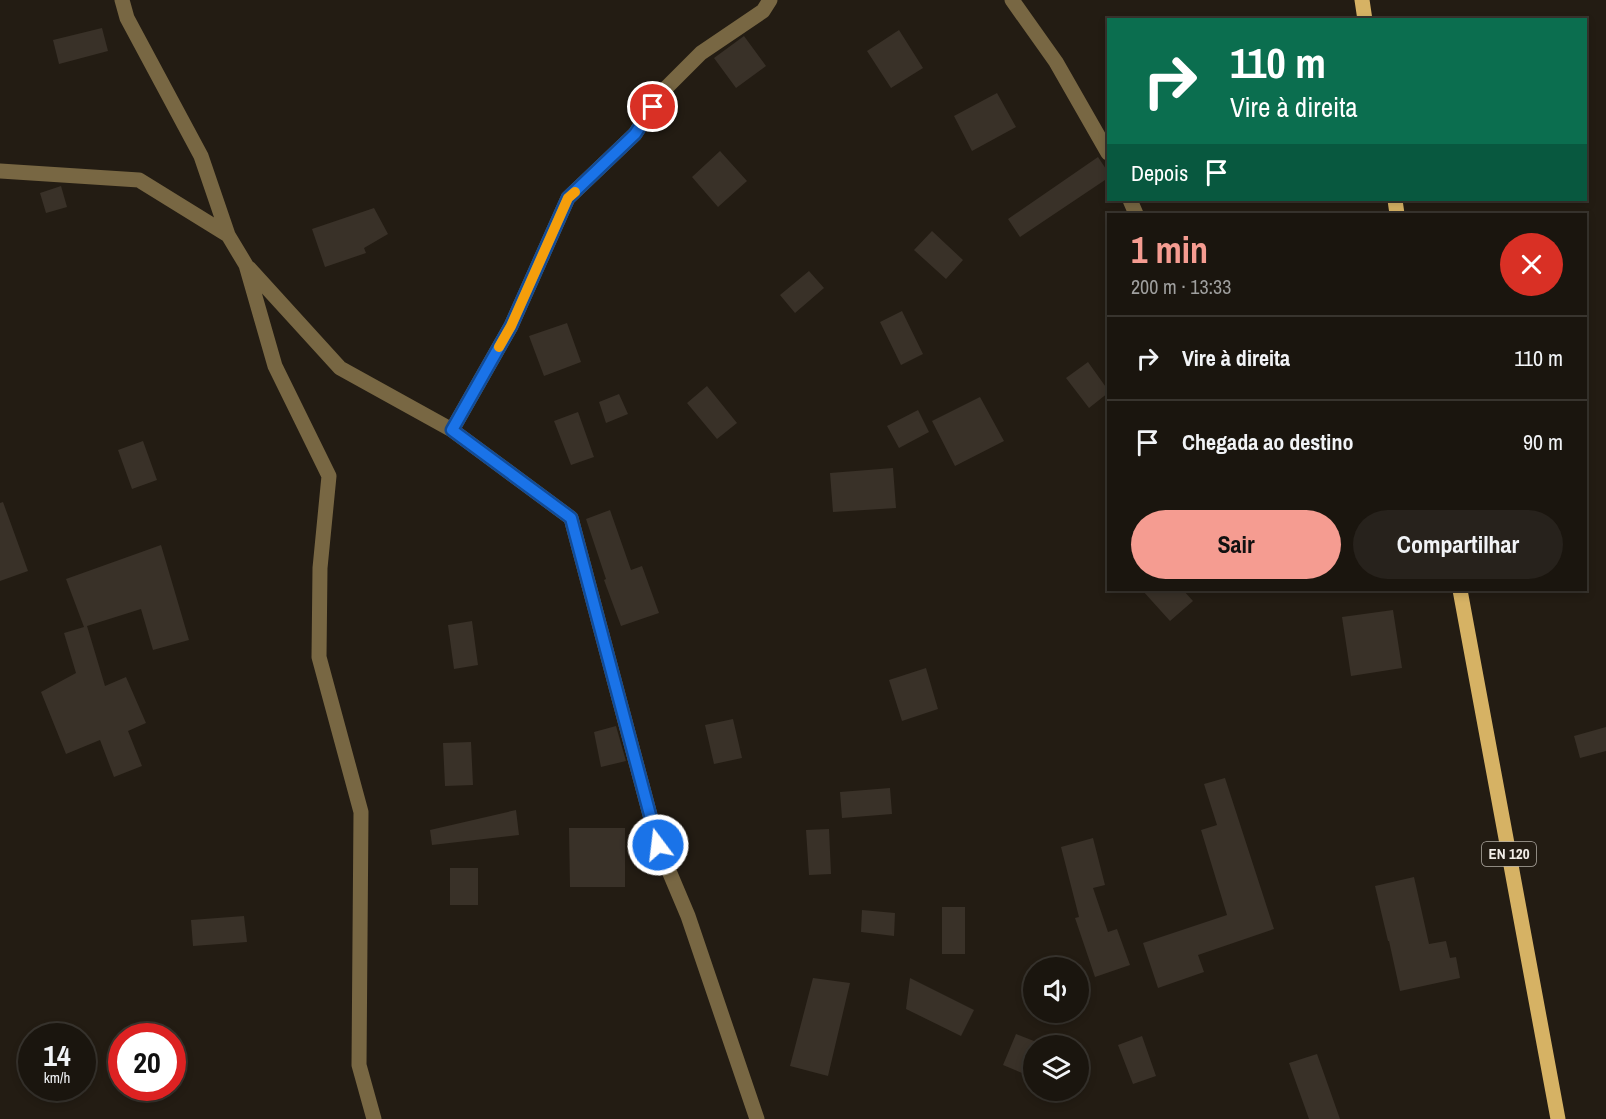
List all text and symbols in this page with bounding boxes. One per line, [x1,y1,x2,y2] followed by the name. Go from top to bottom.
[1230,35,1326,91] text: 110 m
[1131,42,1209,120] icon: right
[627,81,678,132] pin
[1230,89,1358,125] text: Vire à direita
[636,90,669,123] icon: arrive
[1200,156,1233,189] icon: arrive
[1131,158,1188,188] text: Depois
[1131,226,1208,274] text: 1 min
[1500,233,1563,296] button: close
[1131,273,1231,300] text: 200 m · 13:33
[1131,342,1164,375] icon: right
[1182,343,1290,373] text: Vire à direita
[1514,343,1563,373] text: 110 m
[1131,426,1164,459] icon: arrive
[1182,427,1353,457] text: Chegada ao destino
[1523,427,1563,457] text: 90 m
[1131,510,1341,579] button: Sair
[1353,510,1563,579] button: Compartilhar
[626,813,690,877] position arrow
[1482,842,1536,866] road number: EN 120
[1023,957,1089,1101] map controls
[1023,957,1089,1023] button: sound
[108,1023,186,1101] speed limit sign: 20
[43,1035,71,1075] text: 14
[1023,1035,1089,1101] button: layers
[44,1067,70,1088] text: km/h

